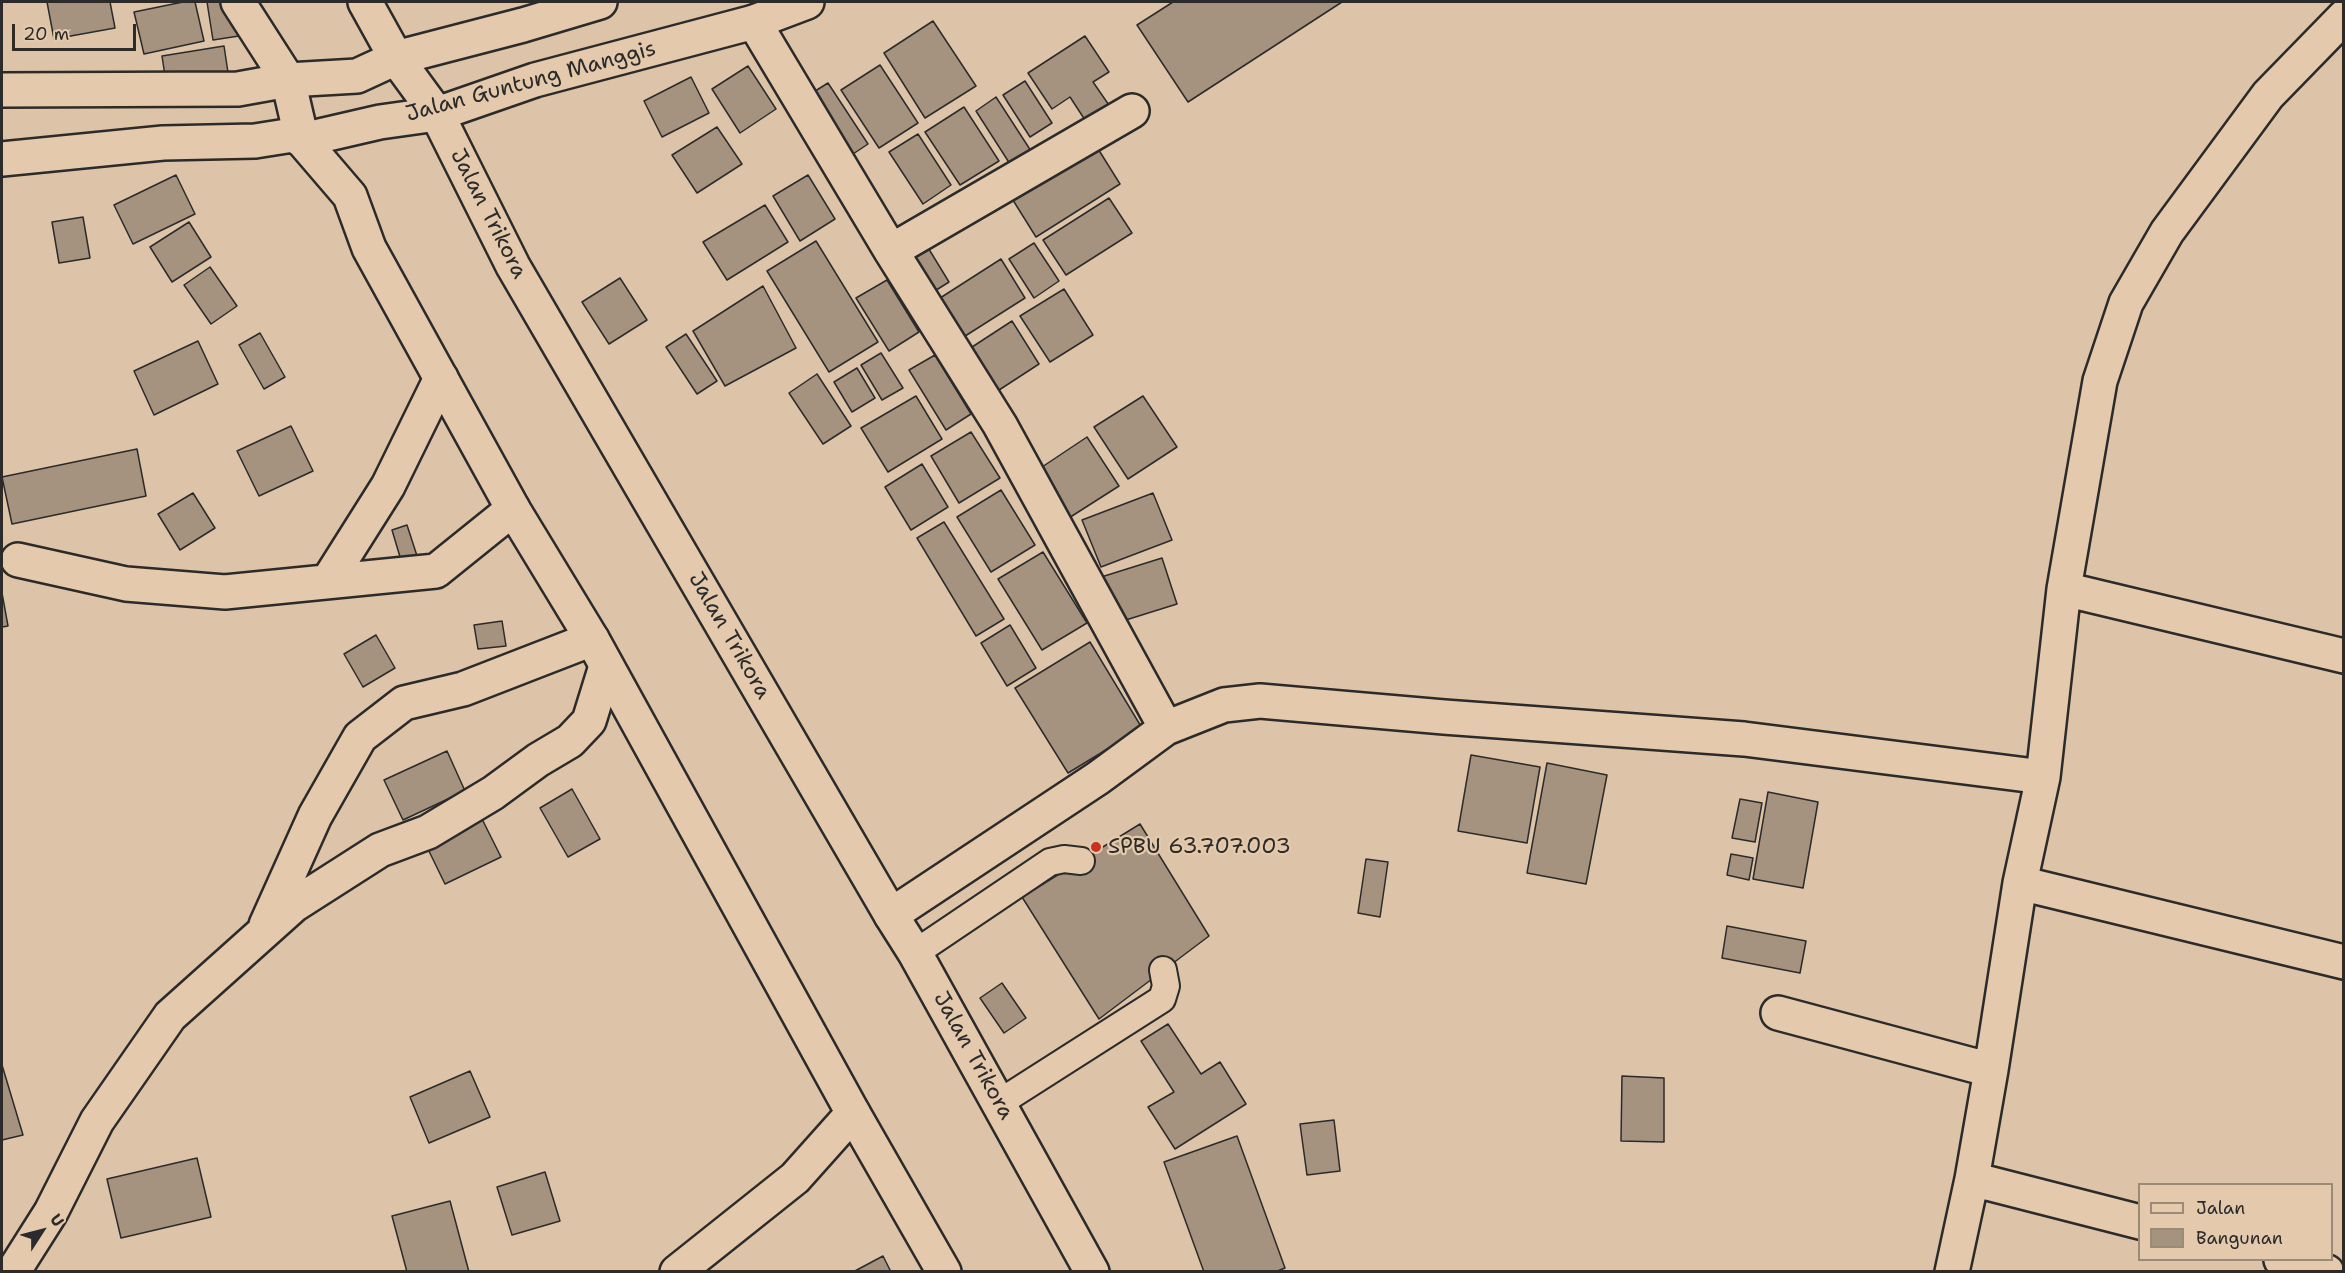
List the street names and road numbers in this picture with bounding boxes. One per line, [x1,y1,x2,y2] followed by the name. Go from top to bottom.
[403,36,659,128] street label: Jalan Guntung Manggis
[444,145,532,283] street label: Jalan Trikora
[682,568,776,704] street label: Jalan Trikora
[927,987,1019,1125] street label: Jalan Trikora

